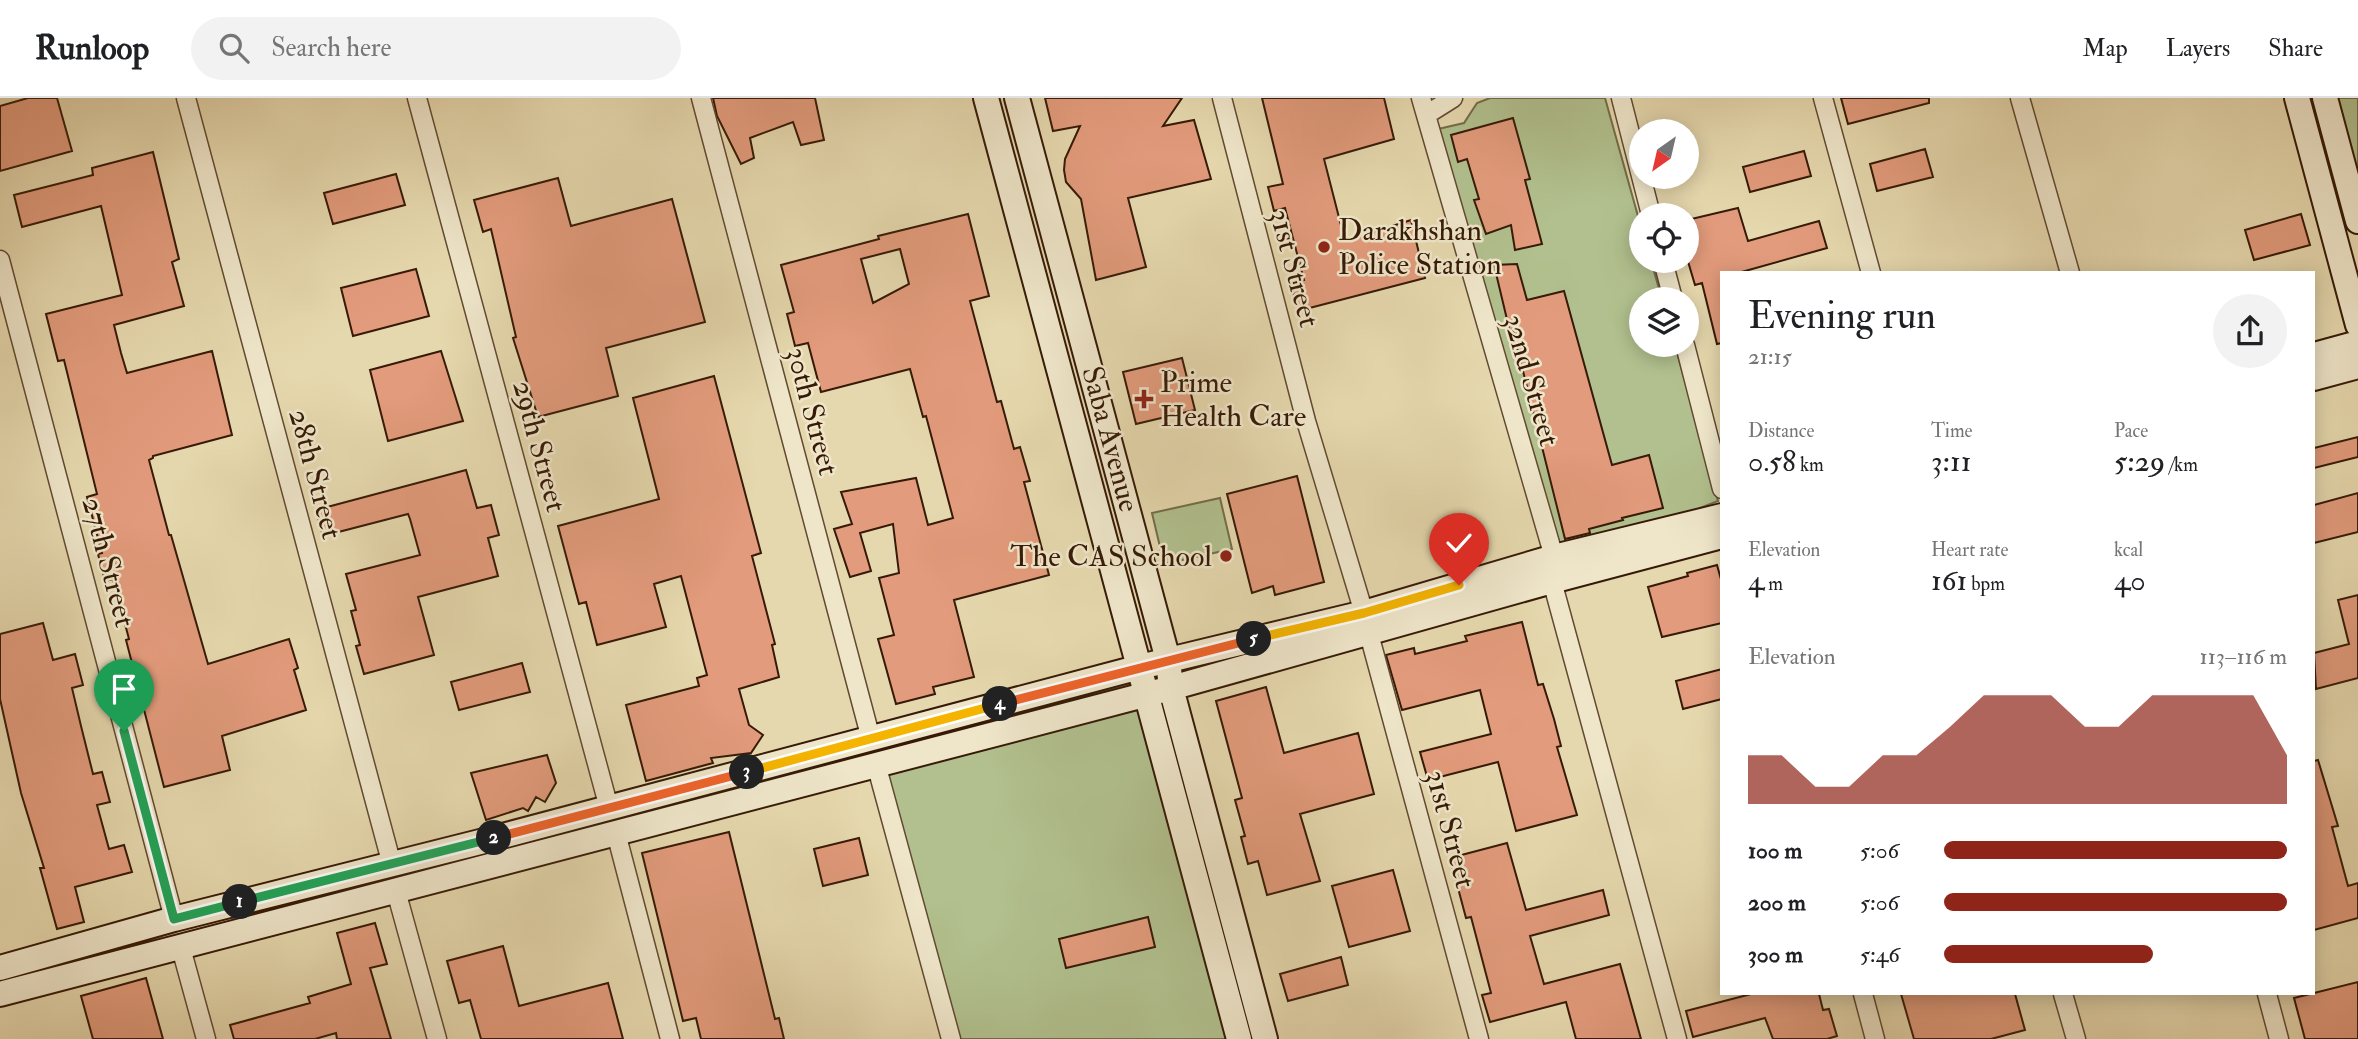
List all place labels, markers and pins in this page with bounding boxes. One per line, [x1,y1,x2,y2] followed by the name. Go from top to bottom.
[1338,212,1502,283] place label: Darakhshan Police Station
[1316,239,1332,255] marker: Darakhshan Police Station
[1160,364,1306,435] place label: Prime Health Care
[1134,389,1154,409] marker: Prime Health Care
[1429,513,1489,585] pin
[1010,538,1212,575] place label: The CAS School
[1218,548,1234,564] marker: The CAS School
[1236,622,1272,656] pin: 5
[94,659,154,731] pin
[982,686,1018,722] pin: 4
[730,754,764,790] pin: 3
[476,820,512,856] pin: 2
[222,884,258,920] pin: 1

